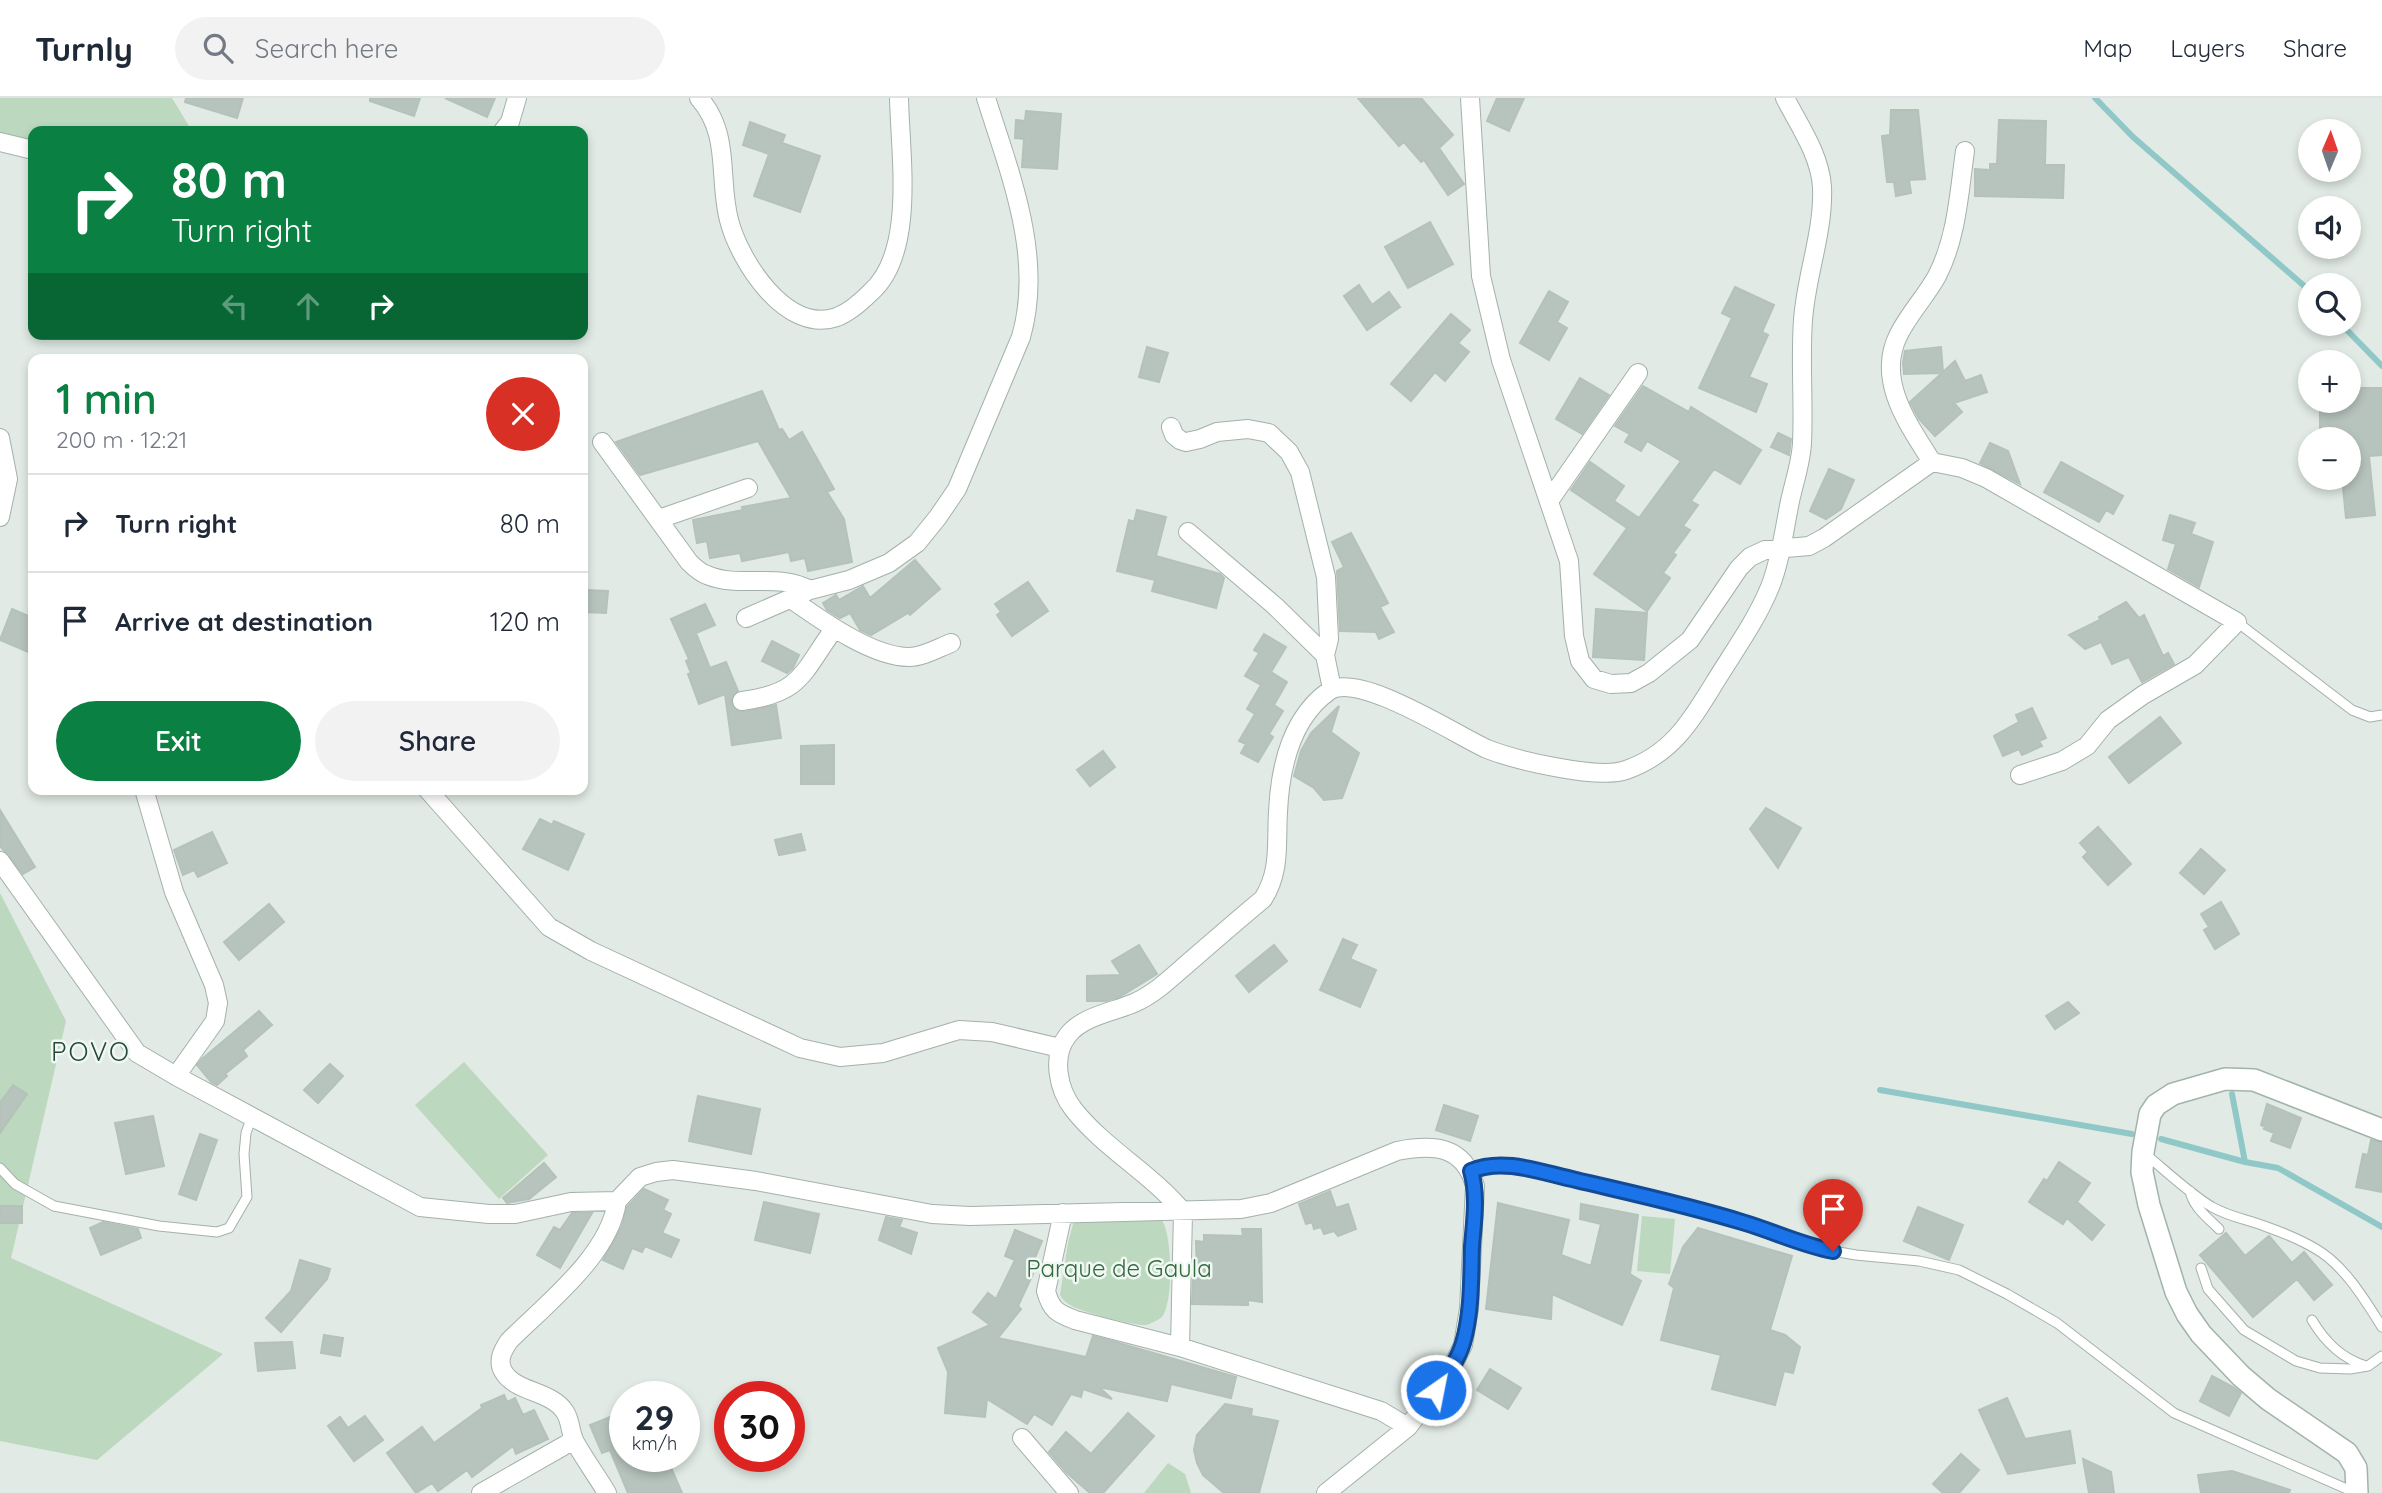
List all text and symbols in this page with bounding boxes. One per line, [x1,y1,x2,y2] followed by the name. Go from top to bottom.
[175,17,665,80] search box
[35,28,133,69] text: Turnly
[199,29,237,67] icon: search
[255,32,398,65] text: Search here
[2083,33,2132,63] text: Map
[2170,33,2245,63] text: Layers
[2283,33,2347,63] text: Share
[2298,119,2361,182] north arrow
[2298,119,2361,490] map controls
[171,149,287,210] text: 80 m
[56,154,147,245] icon: right
[2298,196,2361,259] button: sound
[171,210,312,250] text: Turn right
[2298,273,2361,336] button: search
[216,287,254,325] icon: left
[289,287,327,325] icon: ahead
[362,287,400,325] icon: right
[2298,350,2361,413] button: +
[56,372,157,425] text: 1 min
[486,377,560,451] button: close
[56,425,187,454] text: 200 m · 12:21
[2298,427,2361,490] button: −
[56,504,94,542] icon: right
[115,507,237,540] text: Turn right
[500,507,560,540] text: 80 m
[56,602,94,640] icon: arrive
[115,605,373,638] text: Arrive at destination
[490,605,560,638] text: 120 m
[56,701,301,781] button: Exit
[315,701,560,781] button: Share
[51,1035,131,1068] district label: POVO
[1803,1179,1863,1251] pin
[1814,1190,1852,1228] icon: arrive
[1026,1253,1212,1283] park label: Parque de Gaula
[1399,1353,1473,1427] position arrow
[714,1381,805,1472] speed limit sign: 30
[635,1395,674,1439] text: 29
[632,1432,677,1455] text: km/h

